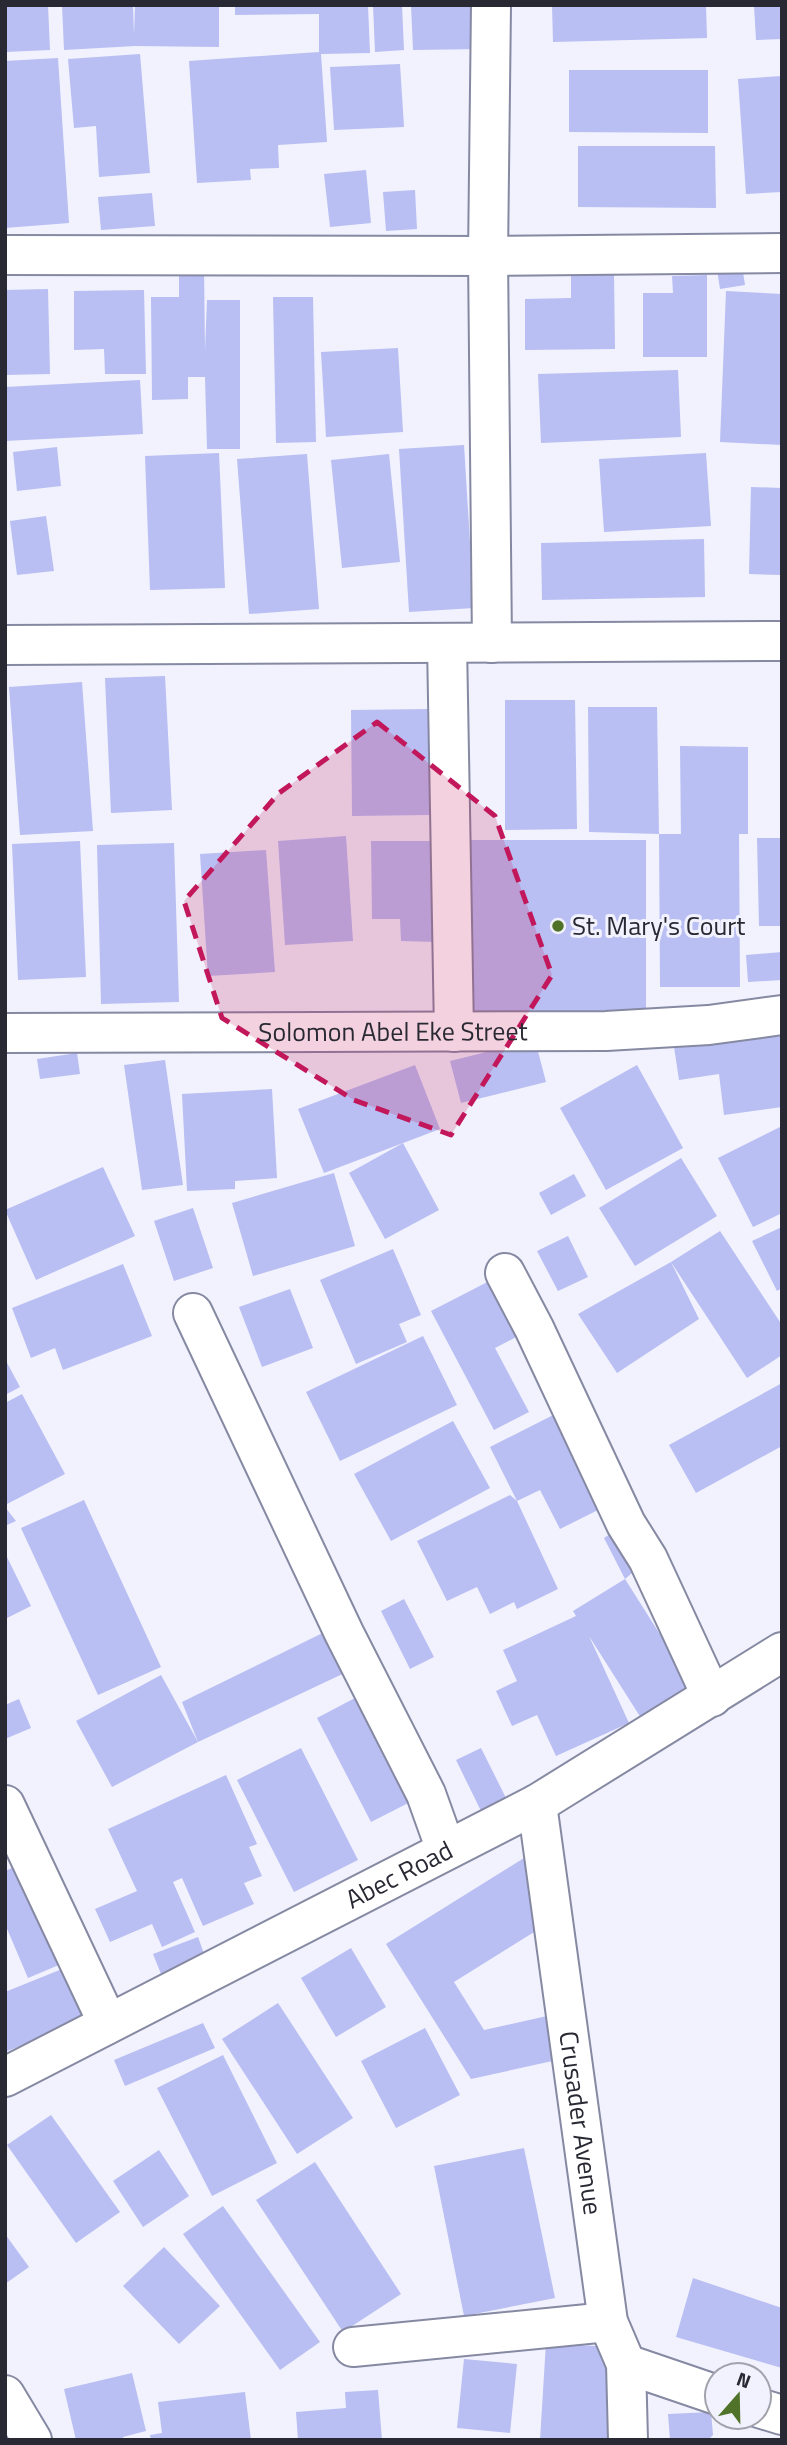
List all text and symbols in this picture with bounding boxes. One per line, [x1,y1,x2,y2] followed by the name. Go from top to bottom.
[572,906,745,945] place label: St. Mary's Court
[550,918,566,934] marker: St. Mary's Court
[258,1011,528,1051] street label: Solomon Abel Eke Street
[339,1831,459,1918] street label: Abec Road
[549,2029,613,2217] street label: Crusader Avenue
[703,2361,773,2431] north arrow
[733,2364,755,2395] text: N

